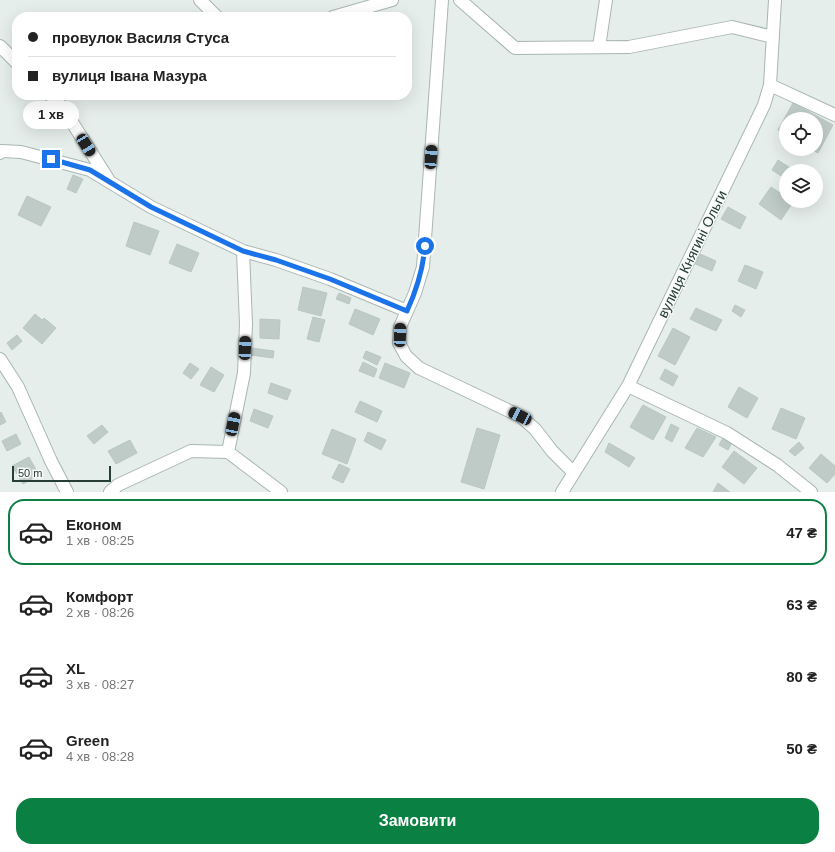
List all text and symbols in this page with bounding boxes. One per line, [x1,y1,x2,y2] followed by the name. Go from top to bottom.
[52,29,229,46] text: провулок Василя Стуса
[52,67,207,84] text: вулиця Івана Мазура
[23,101,79,129] callout: 1 хв
[38,107,64,122] text: 1 хв
[779,112,823,208] map controls
[779,112,823,156] button: locate
[75,132,97,158] car
[424,145,438,169] car
[42,150,60,168] route end
[779,164,823,208] button: layers
[654,188,730,320] street label: вулиця Княгині Ольги
[416,237,434,255] route start
[394,323,406,347] car
[239,336,251,360] car
[507,405,533,427] car
[225,411,241,437] car
[12,464,111,483] scale bar
[18,467,42,479] text: 50 m
[18,514,54,550] icon: car
[66,516,122,533] text: Економ
[786,524,817,541] text: 47 ₴
[66,533,134,548] text: 1 хв · 08:25
[18,586,54,622] icon: car
[66,588,133,605] text: Комфорт
[786,596,817,613] text: 63 ₴
[66,605,134,620] text: 2 хв · 08:26
[18,658,54,694] icon: car
[66,660,85,677] text: XL
[786,668,817,685] text: 80 ₴
[66,677,134,692] text: 3 хв · 08:27
[18,730,54,766] icon: car
[66,732,109,749] text: Green
[786,740,817,757] text: 50 ₴
[66,749,134,764] text: 4 хв · 08:28
[16,798,819,844] button: Замовити

